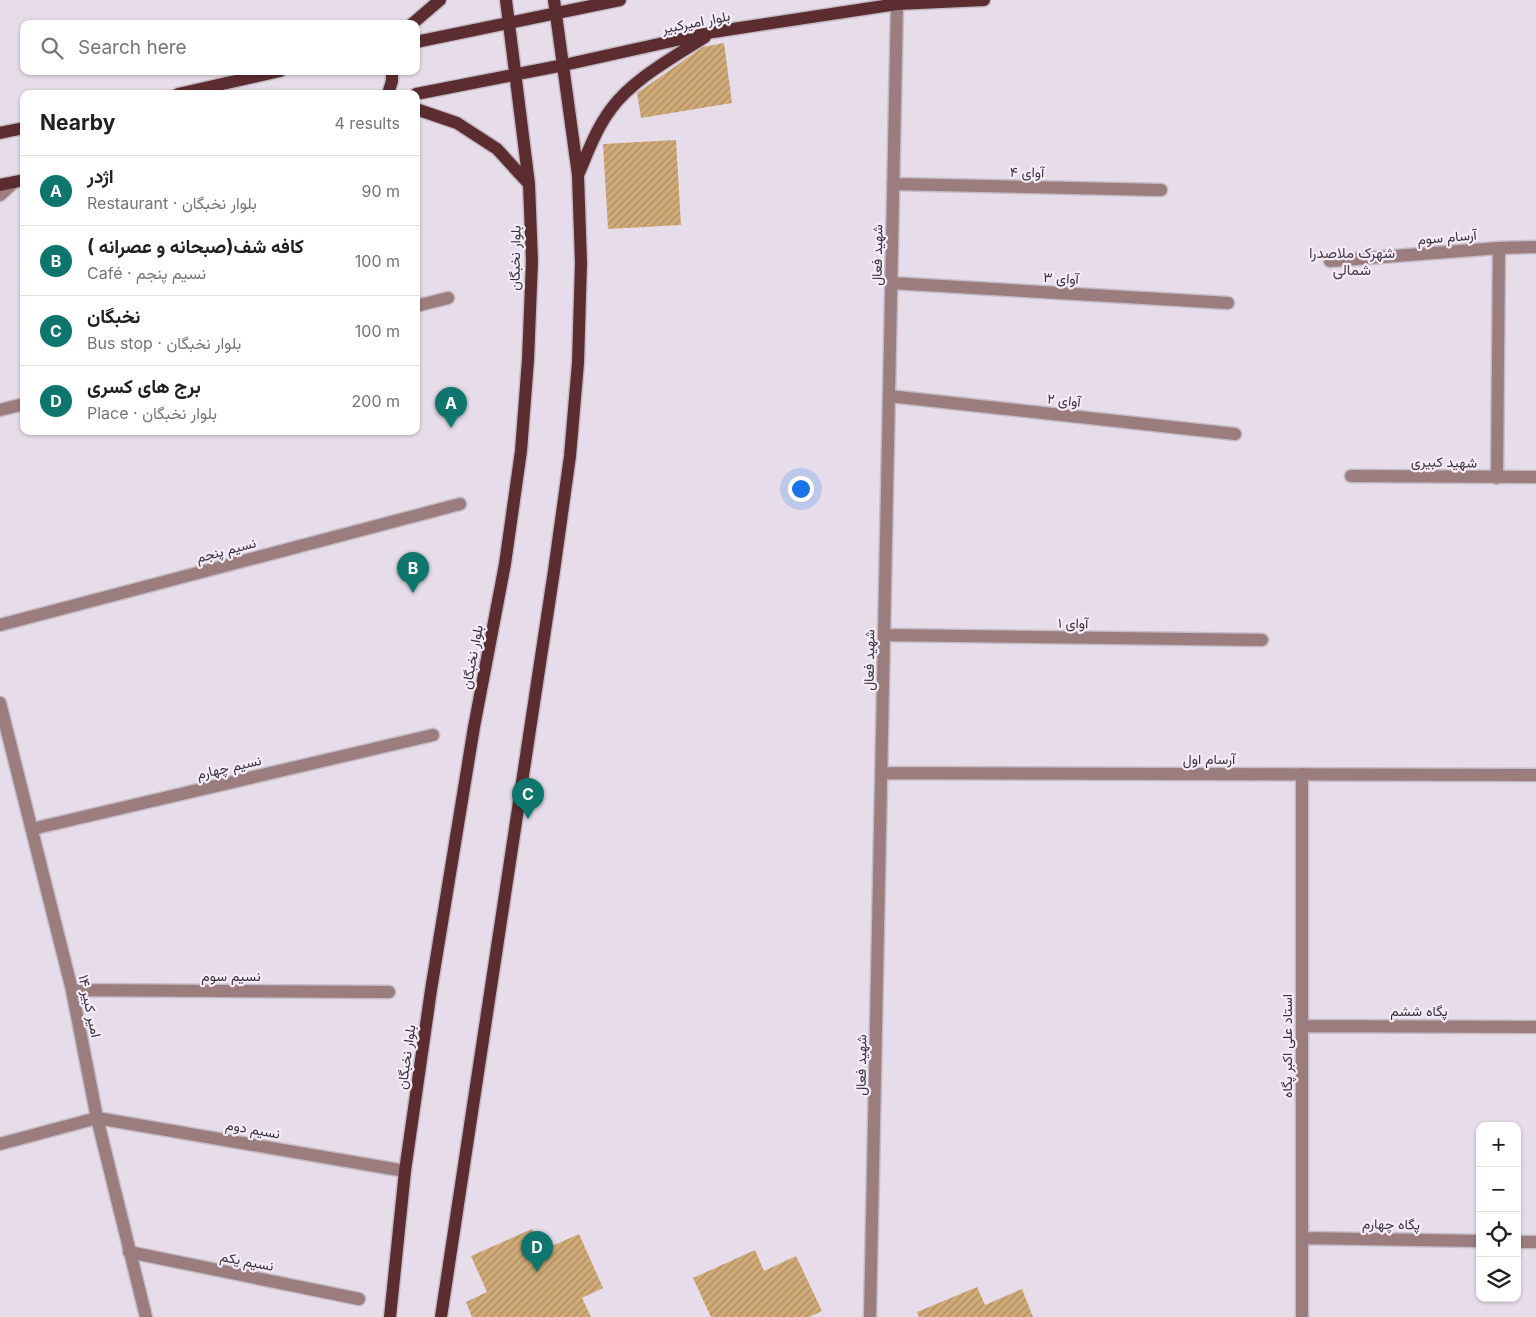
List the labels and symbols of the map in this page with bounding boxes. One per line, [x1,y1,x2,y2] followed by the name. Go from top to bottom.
[659,7,732,38] street label: بلوار امیرکبیر
[1010,163,1046,181] street label: آوای ۴
[867,224,888,286] street label: شهید فعال
[505,225,525,291] street label: بلوار نخبگان
[1417,225,1479,249] street label: آرسام سوم
[1309,243,1395,280] district label: شهرک ملاصدرا شمالی
[1043,268,1081,288] street label: آوای ۳
[435,387,467,428] pin: A
[1046,389,1084,411] street label: آوای ۲
[1411,452,1477,472] street label: شهید کبیری
[788,476,814,502] your location
[194,533,258,568] street label: نسیم پنجم
[397,552,429,593] pin: B
[1058,614,1090,632] street label: آوای ۱
[457,623,487,691] street label: بلوار نخبگان
[859,629,880,691] street label: شهید فعال
[1183,750,1237,769] street label: آرسام اول
[195,751,263,784] street label: نسیم چهارم
[512,778,544,819] pin: C
[201,967,261,985] street label: نسیم سوم
[75,973,105,1039] street label: امیر کبیر ۱۴
[1278,994,1297,1098] street label: استاد علی اکبر پگاه
[1390,1002,1448,1021] street label: پگاه ششم
[393,1023,419,1091] street label: بلوار نخبگان
[851,1034,872,1096] street label: شهید فعال
[224,1115,282,1143] street label: نسیم دوم
[1362,1214,1420,1235] street label: پگاه چهارم
[521,1231,553,1272] pin: D
[219,1247,275,1275] street label: نسیم یکم

